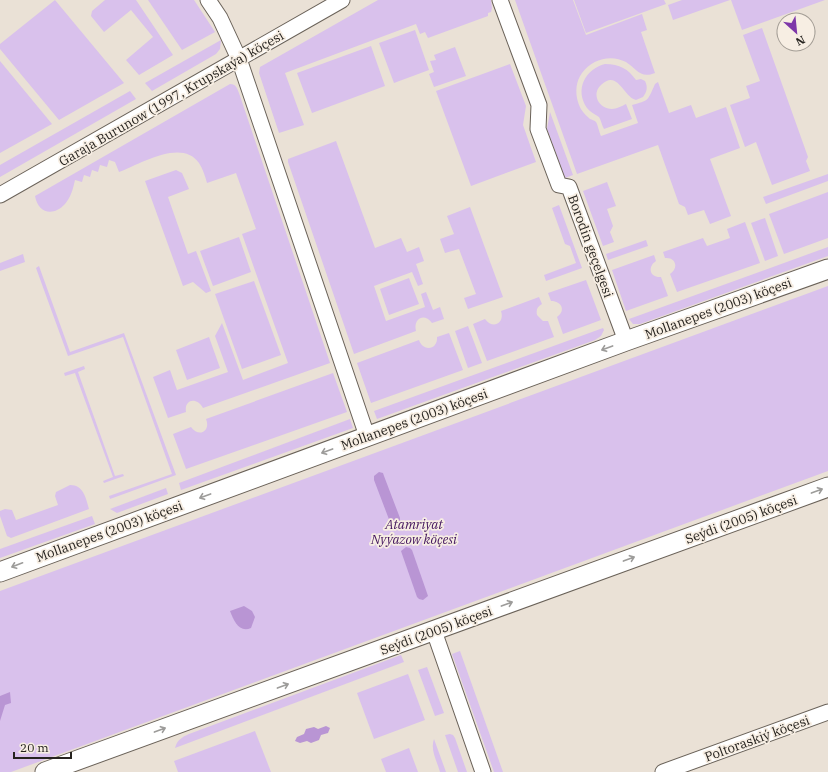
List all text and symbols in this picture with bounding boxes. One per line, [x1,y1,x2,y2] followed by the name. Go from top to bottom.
[776,12,816,52] north arrow
[56,27,287,170] street label: Garaja Burunow (1997, Krupskaýa) köçesi
[793,33,808,49] text: N
[564,192,617,300] street label: Borodin geçelgesi
[642,274,794,343] street label: Mollanepes (2003) köçesi
[600,345,613,352] one-way arrow
[338,385,490,454] street label: Mollanepes (2003) köçesi
[321,448,334,455] one-way arrow
[810,487,823,494] one-way arrow
[683,491,800,548] street label: Seýdi (2005) köçesi
[199,492,211,500] one-way arrow
[33,497,185,566] street label: Mollanepes (2003) köçesi
[370,516,457,548] park label: Atamriyat Nyýazow köçesi
[622,555,634,563] one-way arrow
[12,562,24,570] one-way arrow
[500,600,513,607] one-way arrow
[378,602,495,659] street label: Seýdi (2005) köçesi
[276,681,288,689] one-way arrow
[702,712,812,765] street label: Poltoraskiý köçesi
[154,726,166,734] one-way arrow
[14,734,71,760] scale bar
[20,740,49,755] text: 20 m

